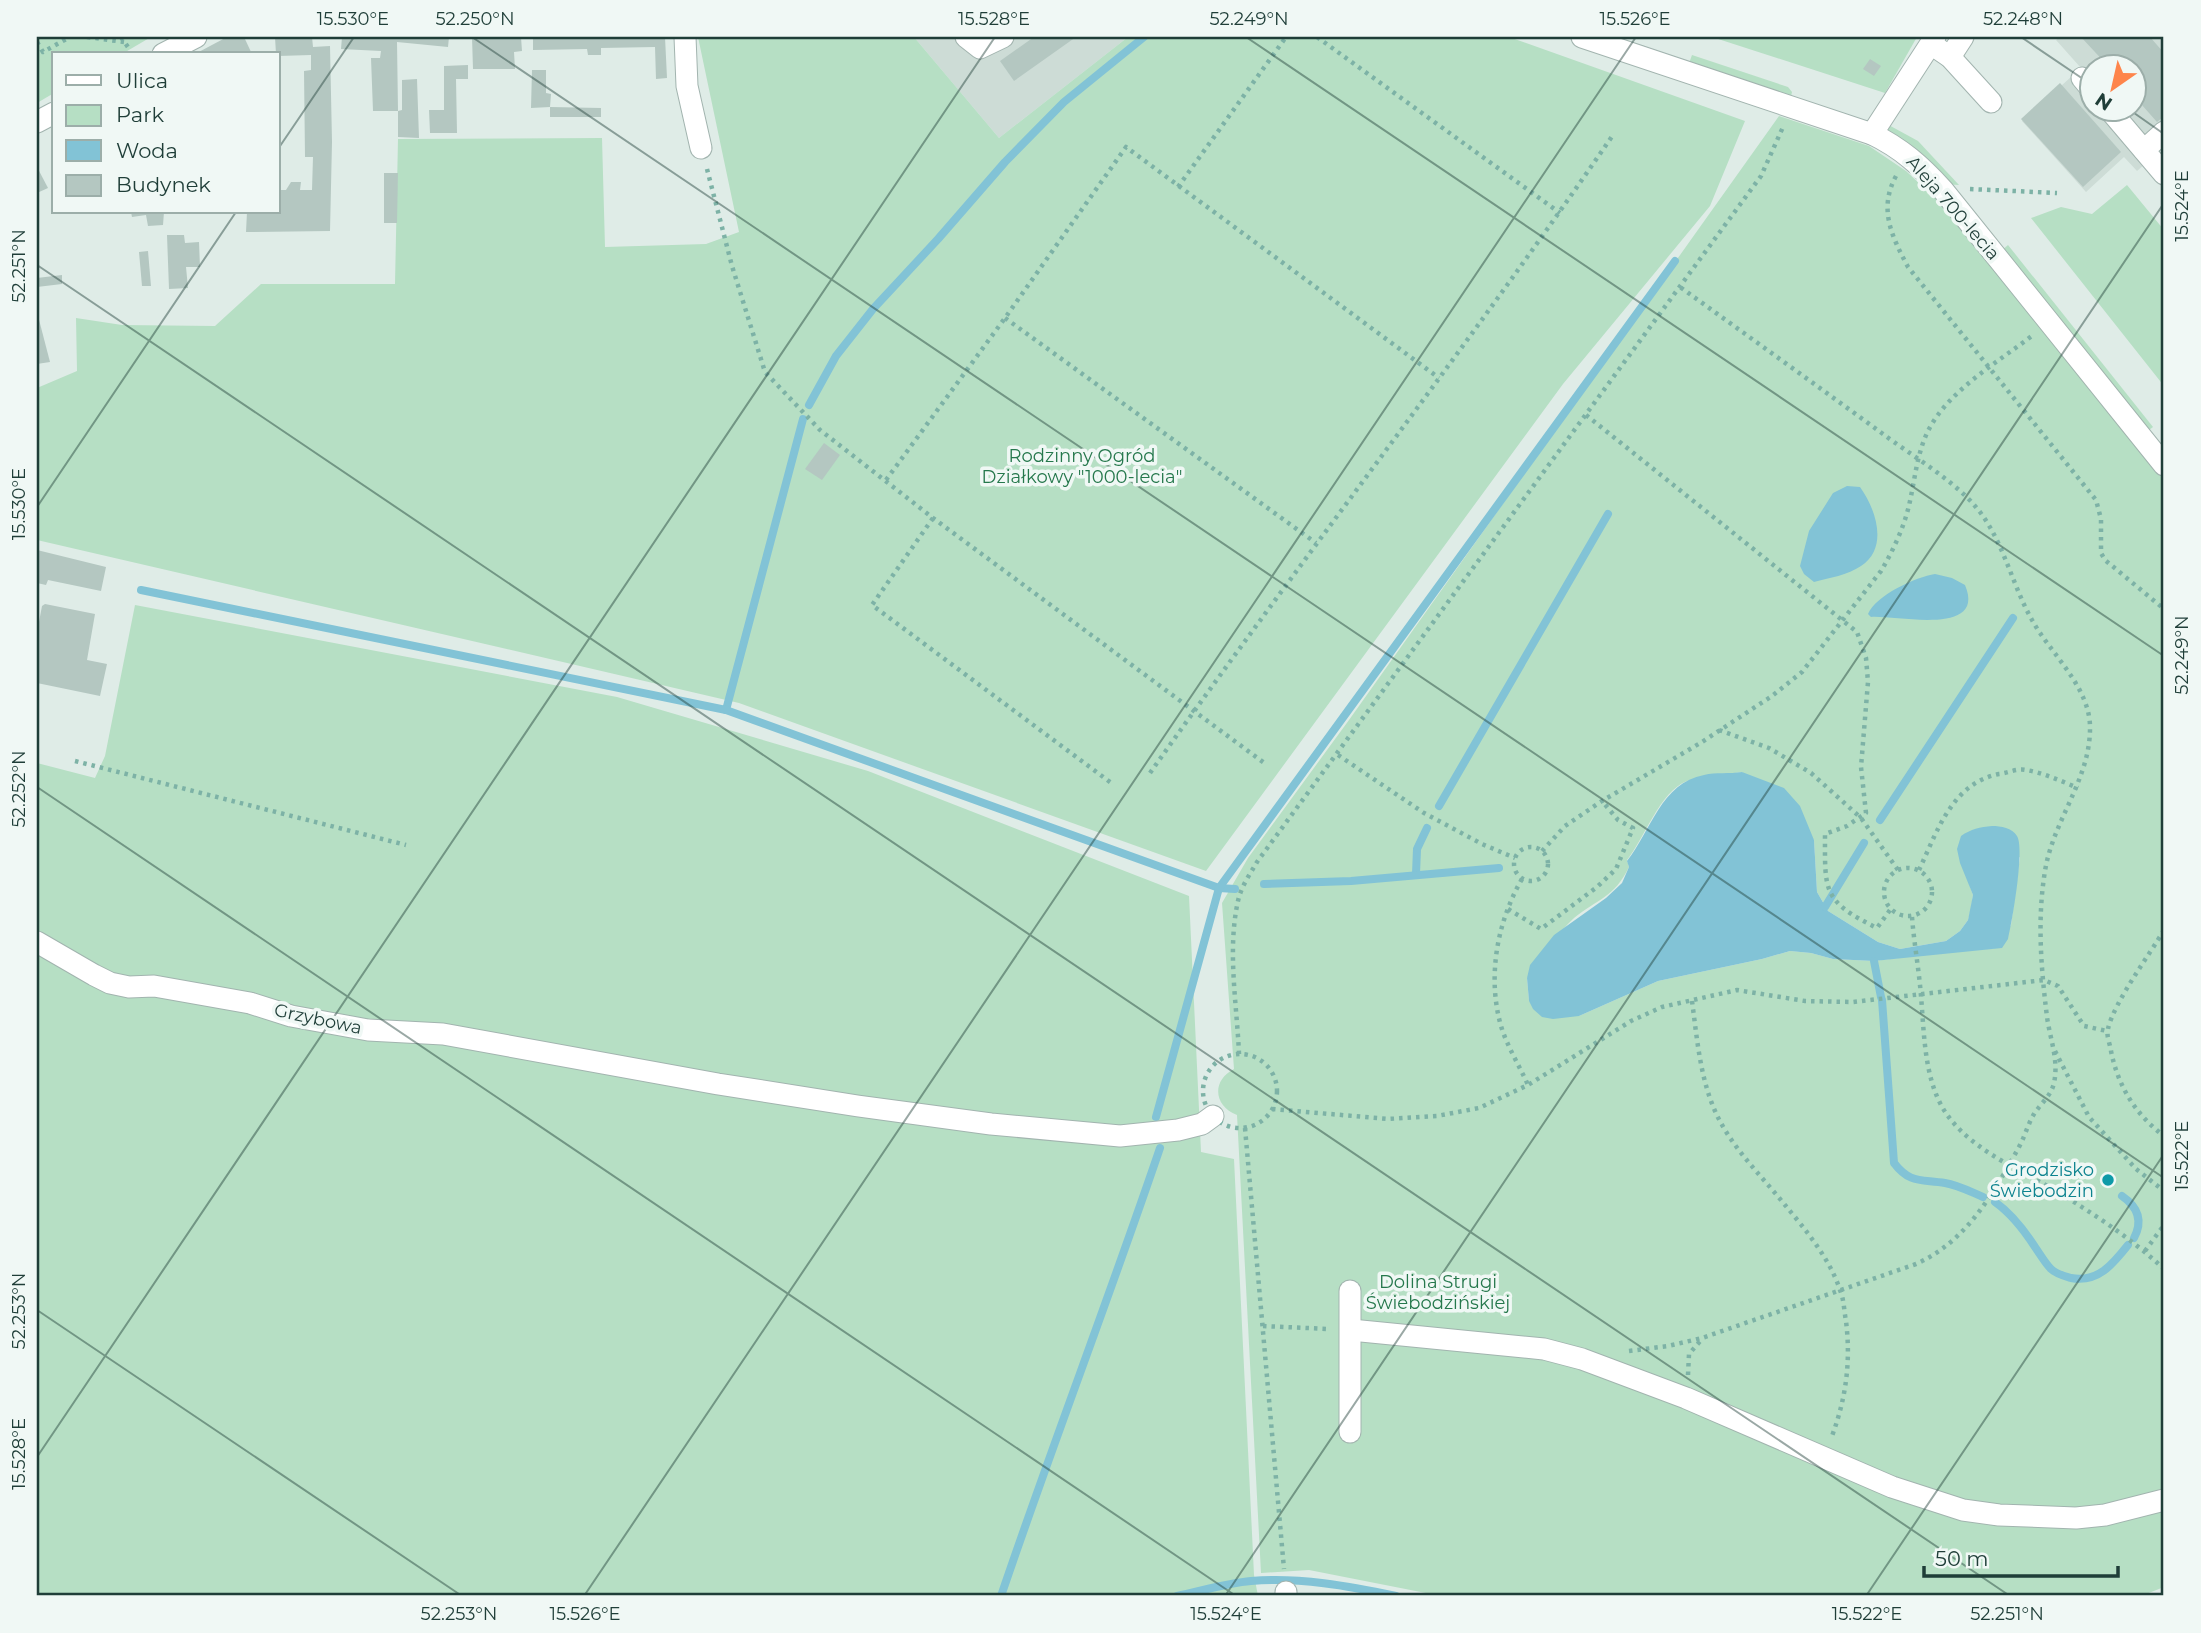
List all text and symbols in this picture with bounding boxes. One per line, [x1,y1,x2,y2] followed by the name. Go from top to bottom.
[317,8,389,30] text: 15.530°E
[435,8,515,30] text: 52.250°N
[958,8,1030,30] text: 15.528°E
[1209,8,1289,30] text: 52.249°N
[1600,8,1670,30] text: 15.526°E
[1983,8,2063,30] text: 52.248°N
[52,52,280,214] legend
[2078,52,2148,122] north arrow
[116,68,168,93] text: Ulica
[2091,88,2117,116] text: N
[116,102,164,127] text: Park
[116,138,178,163] text: Woda
[1902,151,2004,265] street label: Aleja 700-lecia
[2171,170,2193,242] text: 15.524°E
[116,172,211,197] text: Budynek
[8,229,30,303] text: 52.251°N
[982,445,1182,488] park label: Rodzinny Ogród Działkowy "1000-lecia"
[8,468,30,540] text: 15.530°E
[2171,615,2193,695] text: 52.249°N
[8,750,30,828] text: 52.252°N
[272,999,364,1039] street label: Grzybowa
[2171,1121,2193,1191] text: 15.522°E
[1990,1159,2094,1202] place label: Grodzisko Świebodzin
[2100,1172,2116,1188] marker: Grodzisko Świebodzin
[1366,1271,1510,1314] park label: Dolina Strugi Świebodzińskiej
[8,1273,30,1349] text: 52.253°N
[8,1418,30,1490] text: 15.528°E
[1924,1535,2119,1579] scale bar
[1935,1546,1989,1571] text: 50 m
[421,1603,497,1625] text: 52.253°N
[550,1603,620,1625] text: 15.526°E
[1190,1603,1262,1625] text: 15.524°E
[1832,1603,1902,1625] text: 15.522°E
[1970,1603,2044,1625] text: 52.251°N

